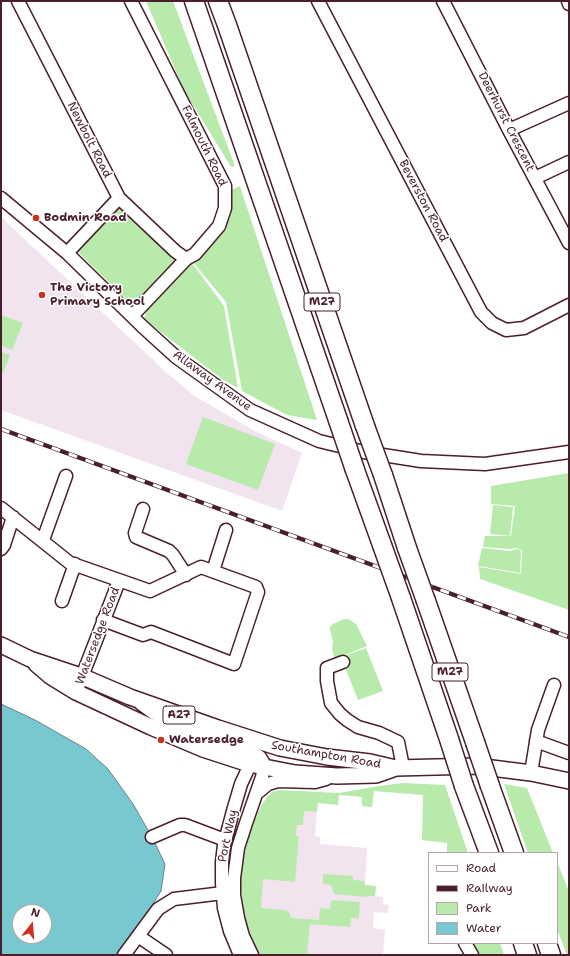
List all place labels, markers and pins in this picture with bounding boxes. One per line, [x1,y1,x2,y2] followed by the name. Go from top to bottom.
[44,211,127,225] place label: Bodmin Road
[31,213,41,223] marker: Bodmin Road
[50,281,145,309] place label: The Victory Primary School
[37,290,47,300] marker: The Victory Primary School
[169,733,244,747] place label: Watersedge
[156,735,166,745] marker: Watersedge

